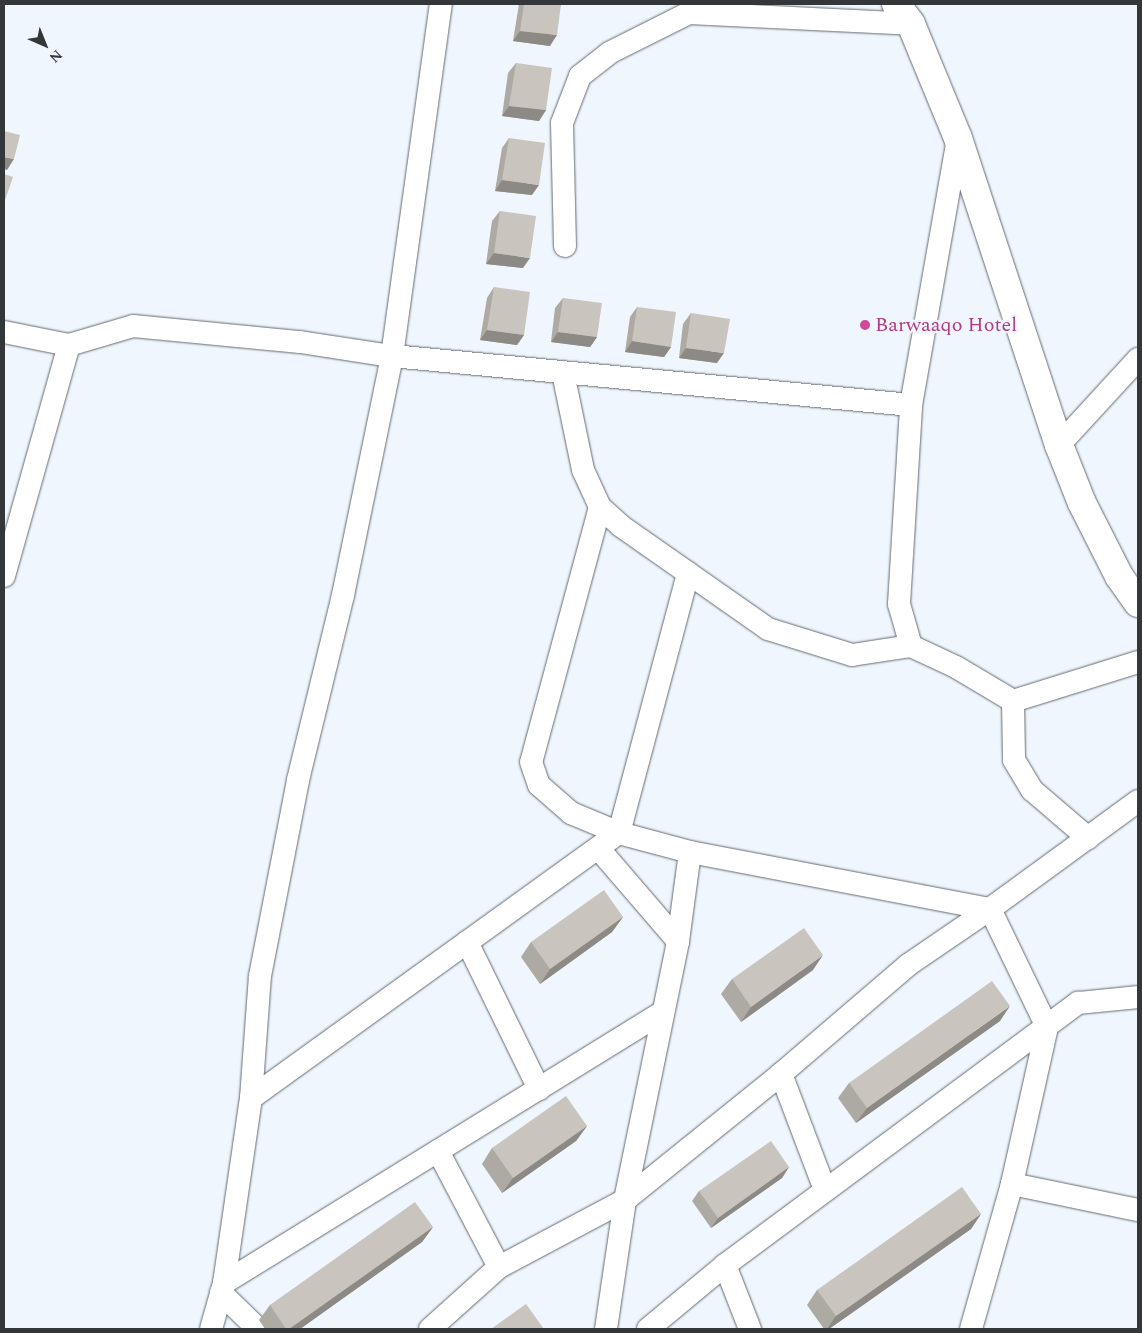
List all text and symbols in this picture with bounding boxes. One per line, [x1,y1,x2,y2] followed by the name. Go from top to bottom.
[20,20,70,70] north arrow
[44,45,67,68] text: N
[875,313,1017,337] place label: Barwaaqo Hotel
[859,319,871,331] marker: Barwaaqo Hotel

